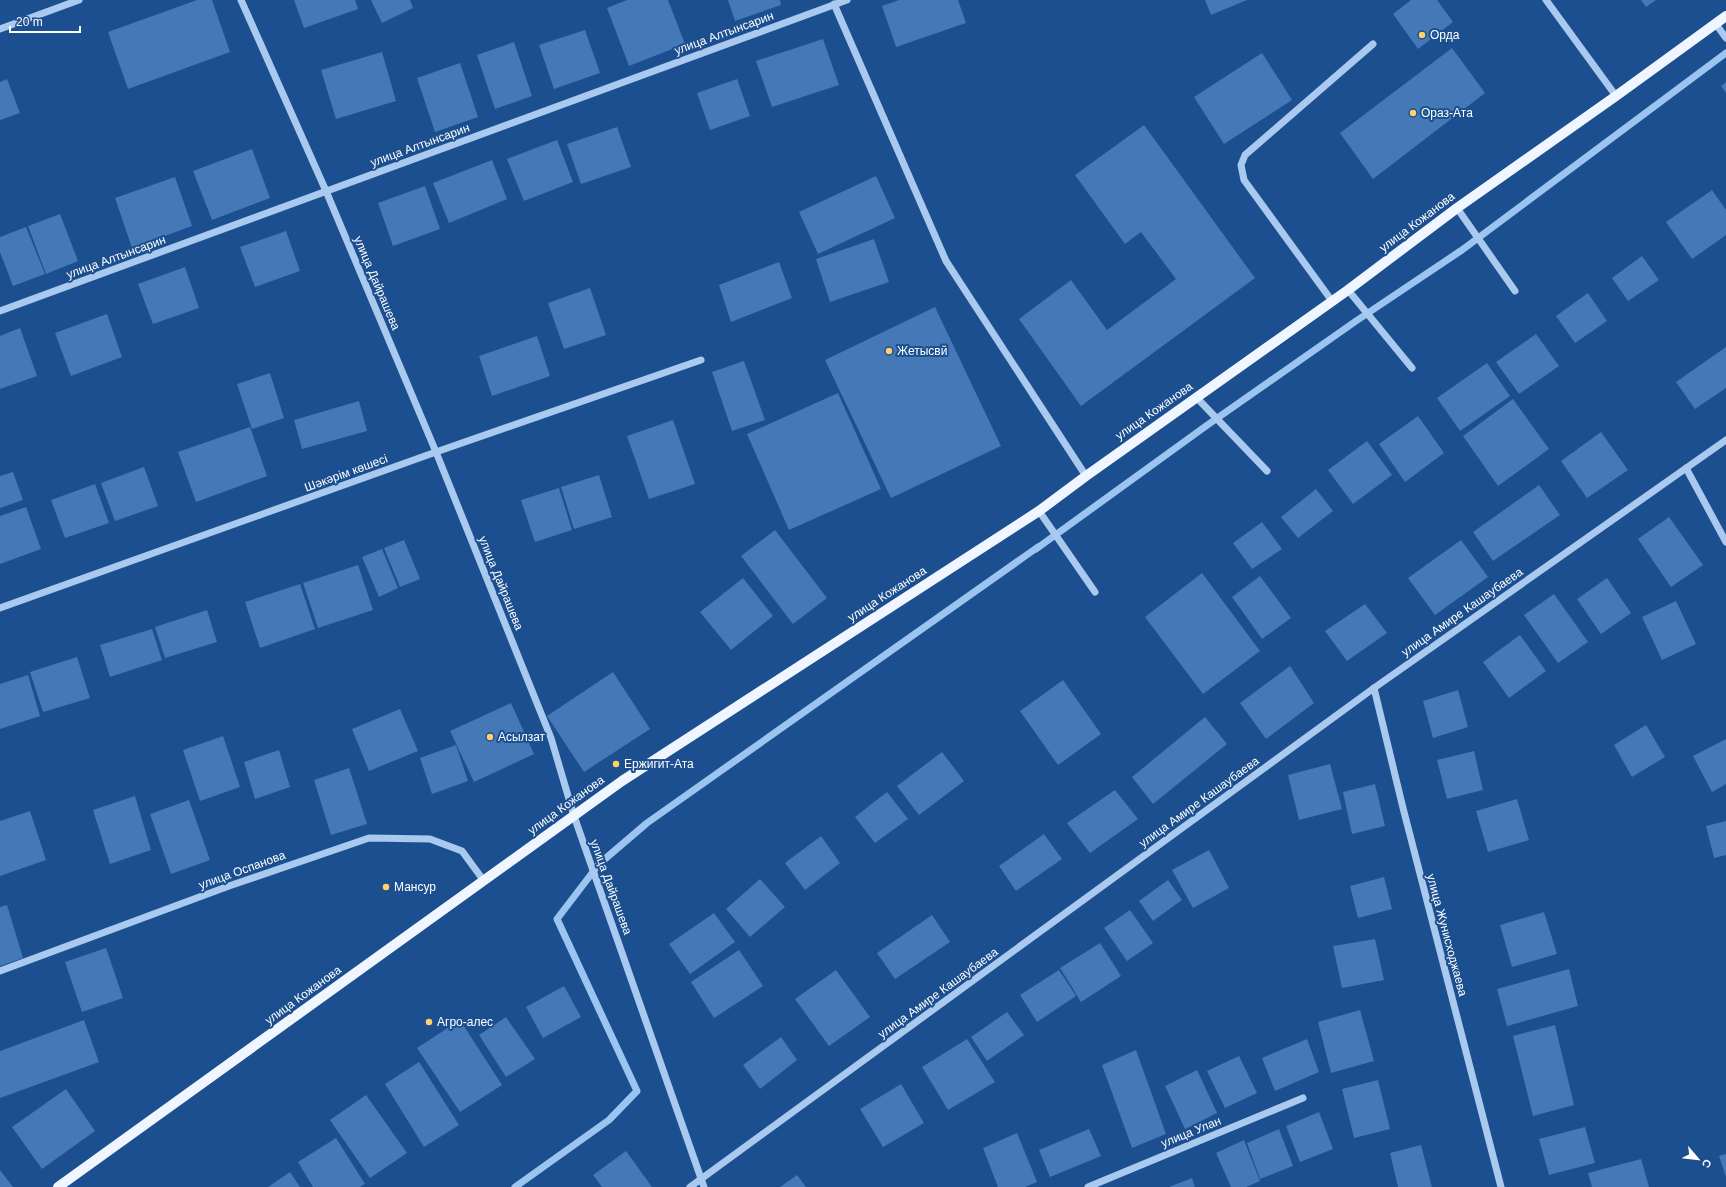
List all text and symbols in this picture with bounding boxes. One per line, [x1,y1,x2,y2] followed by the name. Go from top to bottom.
[10,8,80,34] scale bar
[672,9,776,57] street label: улица Алтынсарин
[16,15,43,29] text: 20 m
[1430,28,1460,42] place label: Орда
[1417,30,1427,40] marker: Орда
[1421,106,1473,120] place label: Ораз-Ата
[1408,108,1418,118] marker: Ораз-Ата
[368,121,472,169] street label: улица Алтынсарин
[1377,189,1458,255] street label: улица Кожанова
[64,233,168,281] street label: улица Алтынсарин
[351,234,403,332] street label: улица Дайрашева
[897,344,947,358] place label: Жетысвй
[884,346,894,356] marker: Жетысвй
[1113,379,1195,443] street label: улица Кожанова
[303,451,389,495] street label: Шәкәрім көшесі
[476,534,526,632] street label: улица Дайрашева
[845,563,929,625] street label: улица Кожанова
[1399,565,1526,659] street label: улица Амире Кашаубаева
[498,730,546,744] place label: Асылзат
[485,732,495,742] marker: Асылзат
[1136,754,1262,850] street label: улица Амире Кашаубаева
[624,757,694,771] place label: Ержигит-Ата
[611,759,621,769] marker: Ержигит-Ата
[525,772,607,837] street label: улица Кожанова
[587,837,635,937] street label: улица Дайрашева
[197,848,287,892] street label: улица Оспанова
[1424,872,1470,998] street label: улица Жунисходжаева
[394,880,436,894] place label: Мансур
[381,882,391,892] marker: Мансур
[875,945,1001,1041] street label: улица Амире Кашаубаева
[262,962,344,1027] street label: улица Кожанова
[437,1015,493,1029] place label: Агро-алес
[424,1017,434,1027] marker: Агро-алес
[1159,1114,1223,1150] street label: улица Улан
[1678,1139,1718,1179] north arrow
[1700,1157,1714,1170] text: С

